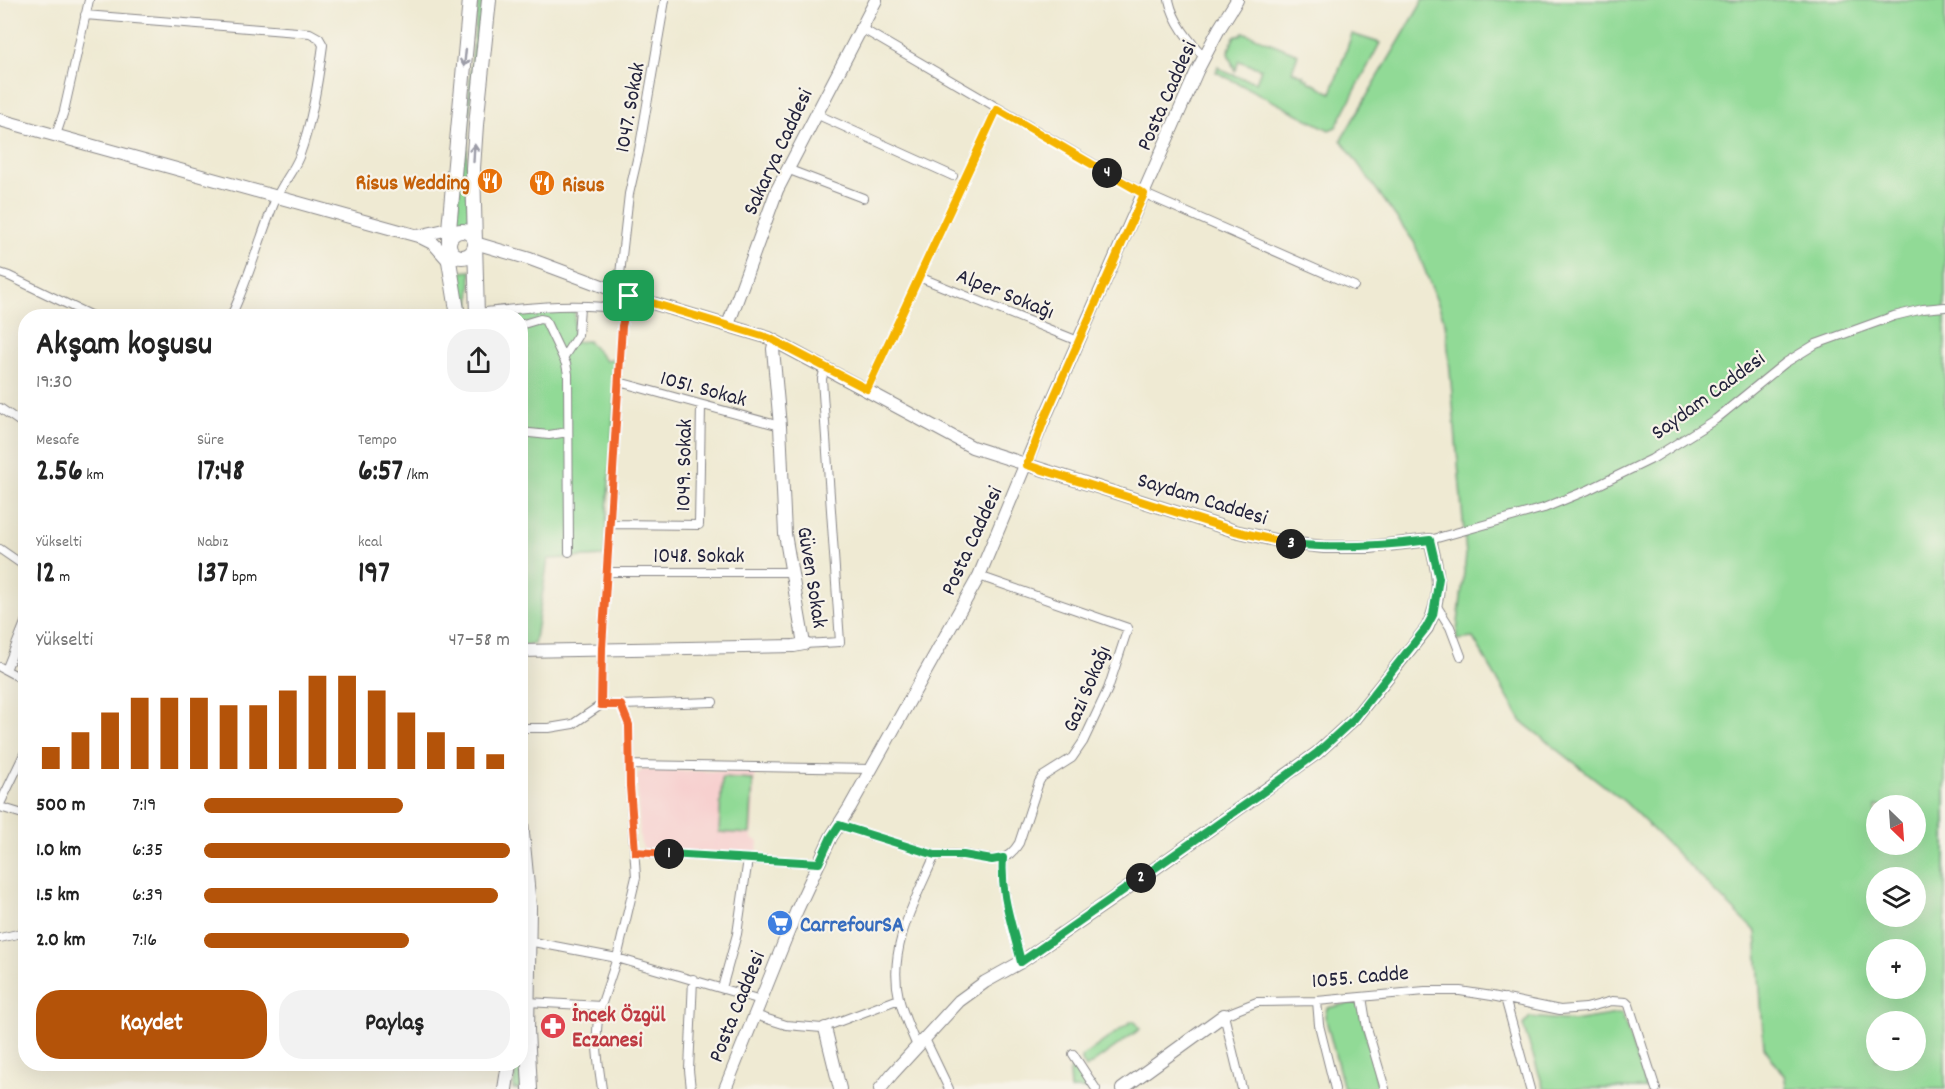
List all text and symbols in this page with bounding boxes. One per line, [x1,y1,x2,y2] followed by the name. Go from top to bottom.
[1130,37,1206,156] street label: Posta Caddesi
[459,48,470,68] one-way arrow
[608,60,655,155] street label: 1047. Sokak
[736,84,822,221] street label: Sakarya Caddesi
[468,144,479,164] one-way arrow
[1092,158,1122,188] pin: 4
[1104,161,1110,184] text: 4
[475,166,505,196] restaurant icon: Risus Wedding
[527,168,557,198] restaurant icon: Risus
[355,169,470,200] place label: Risus Wedding
[562,171,605,202] place label: Risus
[951,262,1058,329] street label: Alper Sokağı
[603,270,654,321] pin
[612,279,645,312] icon: arrive
[36,323,212,370] text: Akşam koşusu
[447,329,510,392] button: share
[1646,345,1773,449] street label: Saydam Caddesi
[656,364,750,417] street label: 1051. Sokak
[36,369,73,397] text: 19:30
[669,419,702,512] street label: 1049. Sokak
[36,429,79,452] text: Mesafe
[197,429,224,452] text: Süre
[358,429,397,452] text: Tempo
[36,452,83,495] text: 2.56
[197,452,245,495] text: 17:48
[358,452,403,495] text: 6:57
[83,464,104,487] text: km
[403,464,429,487] text: /km
[1133,466,1271,535] street label: Saydam Caddesi
[934,482,1012,601] street label: Posta Caddesi
[787,525,834,631] street label: Güven Sokak
[1276,529,1306,559] pin: 3
[36,531,82,554] text: Yükselti
[197,531,228,554] text: Nabız
[358,531,382,554] text: kcal
[1287,532,1295,555] text: 3
[653,542,745,573] street label: 1048. Sokak
[36,554,56,597] text: 12
[197,554,228,597] text: 137
[358,554,390,597] text: 197
[56,566,70,589] text: m
[228,566,257,589] text: bpm
[36,627,93,655] text: Yükselti
[449,627,510,655] text: 47–58 m
[1056,641,1120,737] street label: Gazi Sokağı
[36,792,85,820] text: 500 m
[132,792,157,820] text: 7:19
[1866,795,1926,855] north arrow
[1866,795,1926,1071] map controls
[36,837,81,865] text: 1.0 km
[132,837,163,865] text: 6:35
[654,839,684,869] pin: 1
[667,842,671,865] text: 1
[1126,863,1156,893] pin: 2
[1138,866,1145,889] text: 2
[1866,867,1926,927] button: layers
[36,882,79,910] text: 1.5 km
[132,882,163,910] text: 6:39
[765,908,795,938] supermarket icon: CarrefourSA
[800,911,904,942] place label: CarrefourSA
[36,927,85,955] text: 2.0 km
[132,927,157,955] text: 7:16
[1866,939,1926,999] button: +
[702,947,775,1068] street label: Posta Caddesi
[1310,959,1410,998] street label: 1055. Cadde
[36,990,267,1059] button: Kaydet
[279,990,510,1059] button: Paylaş
[572,1001,666,1057] place label: İncek Özgül Eczanesi
[538,1011,568,1041] pharmacy icon: İncek Özgül Eczanesi
[1866,1011,1926,1071] button: −

